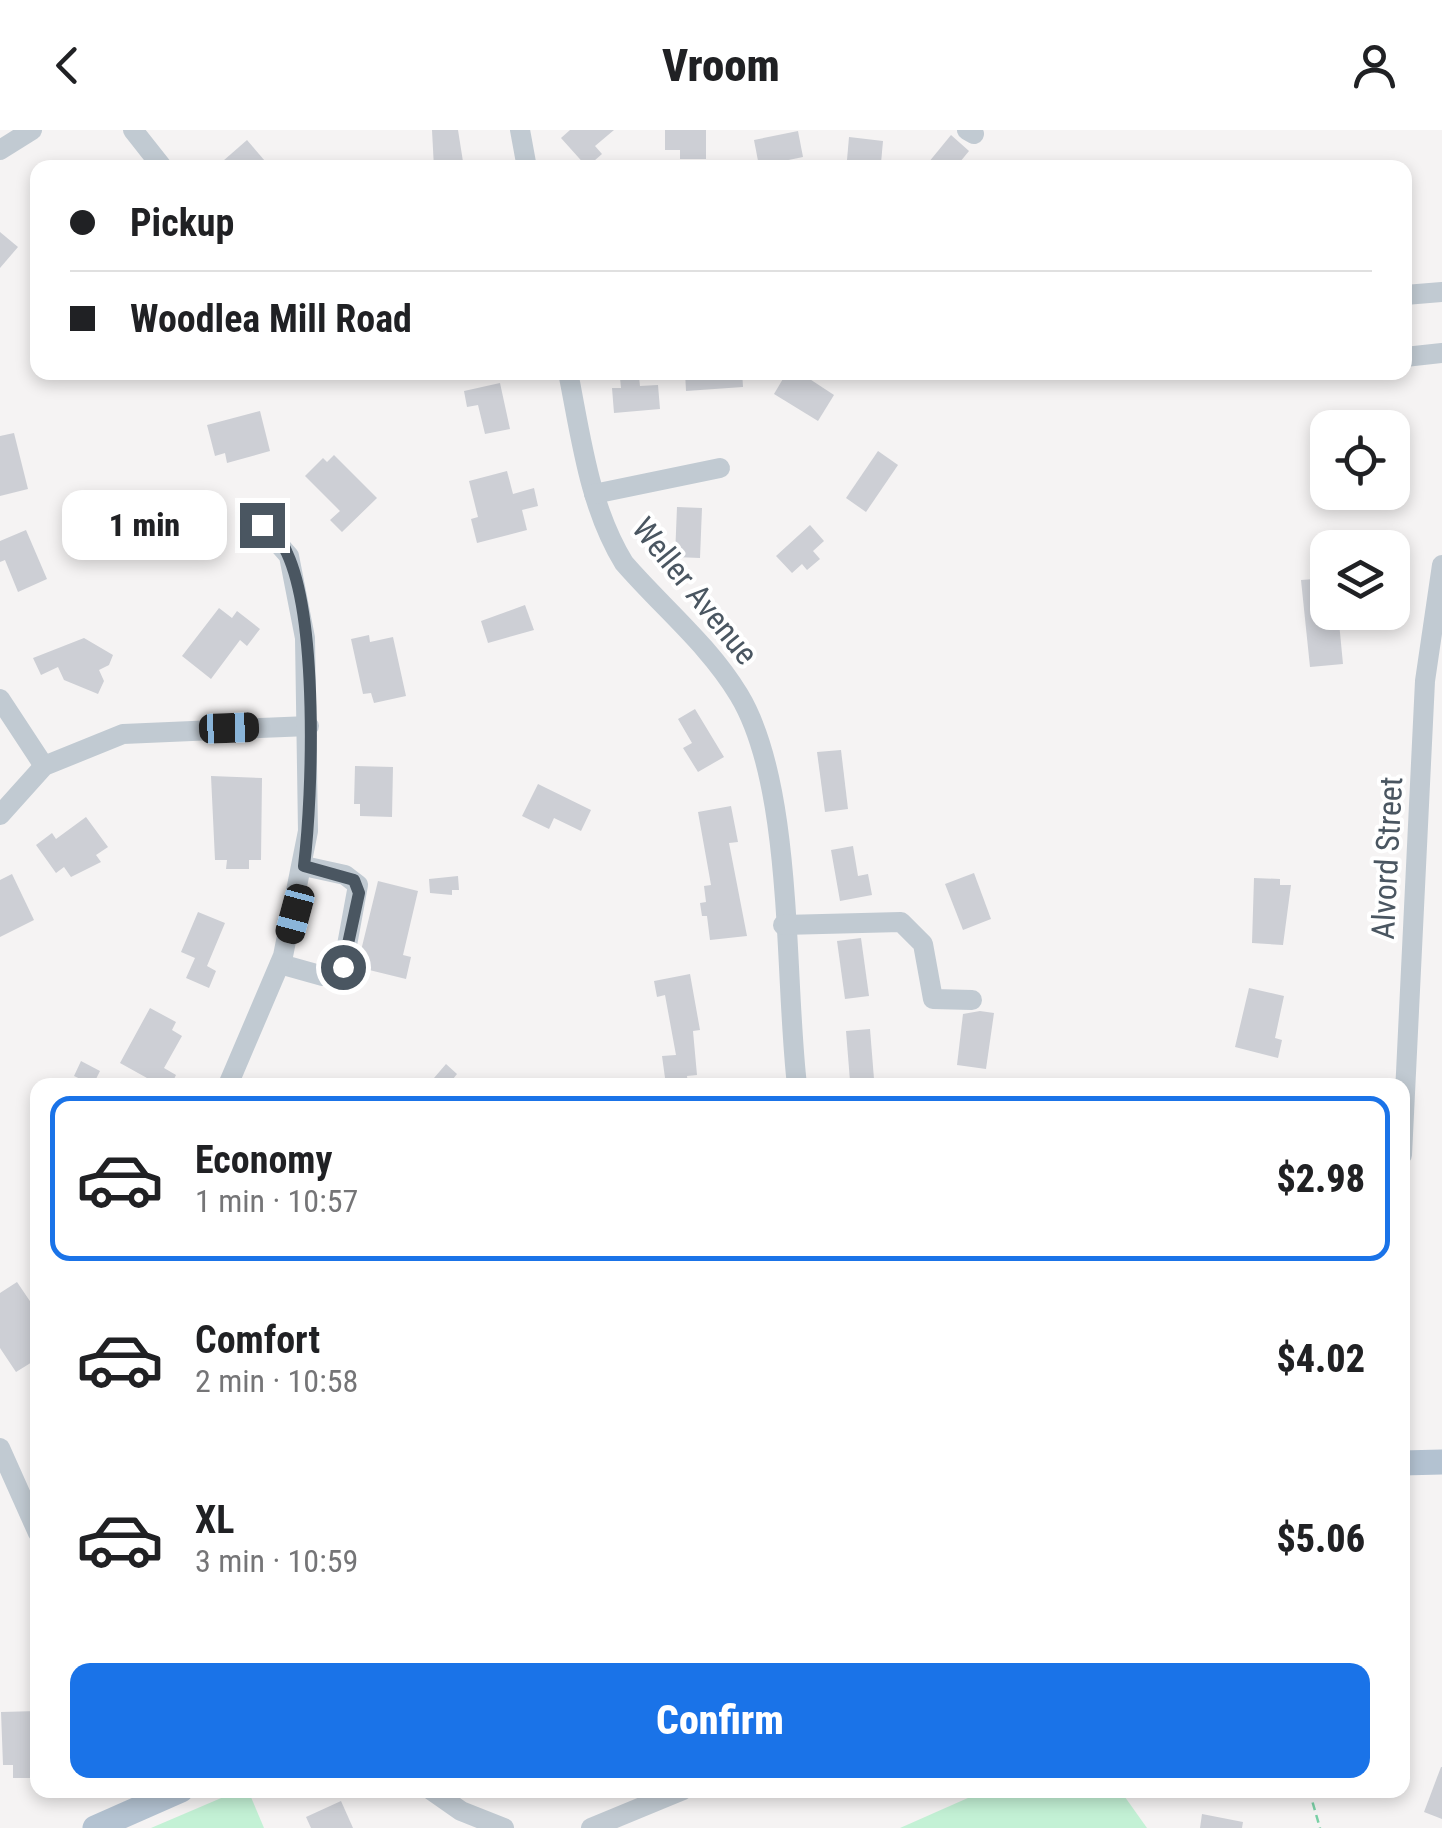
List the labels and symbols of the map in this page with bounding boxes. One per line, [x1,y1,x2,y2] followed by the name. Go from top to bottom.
[62,490,227,560] callout: 1 min
[240,503,285,548] route end
[624,510,766,672] street label: Weller Avenue
[198,712,260,744] car
[1364,776,1410,940] street label: Alvord Street
[273,881,317,947] car
[321,945,366,990] route start

